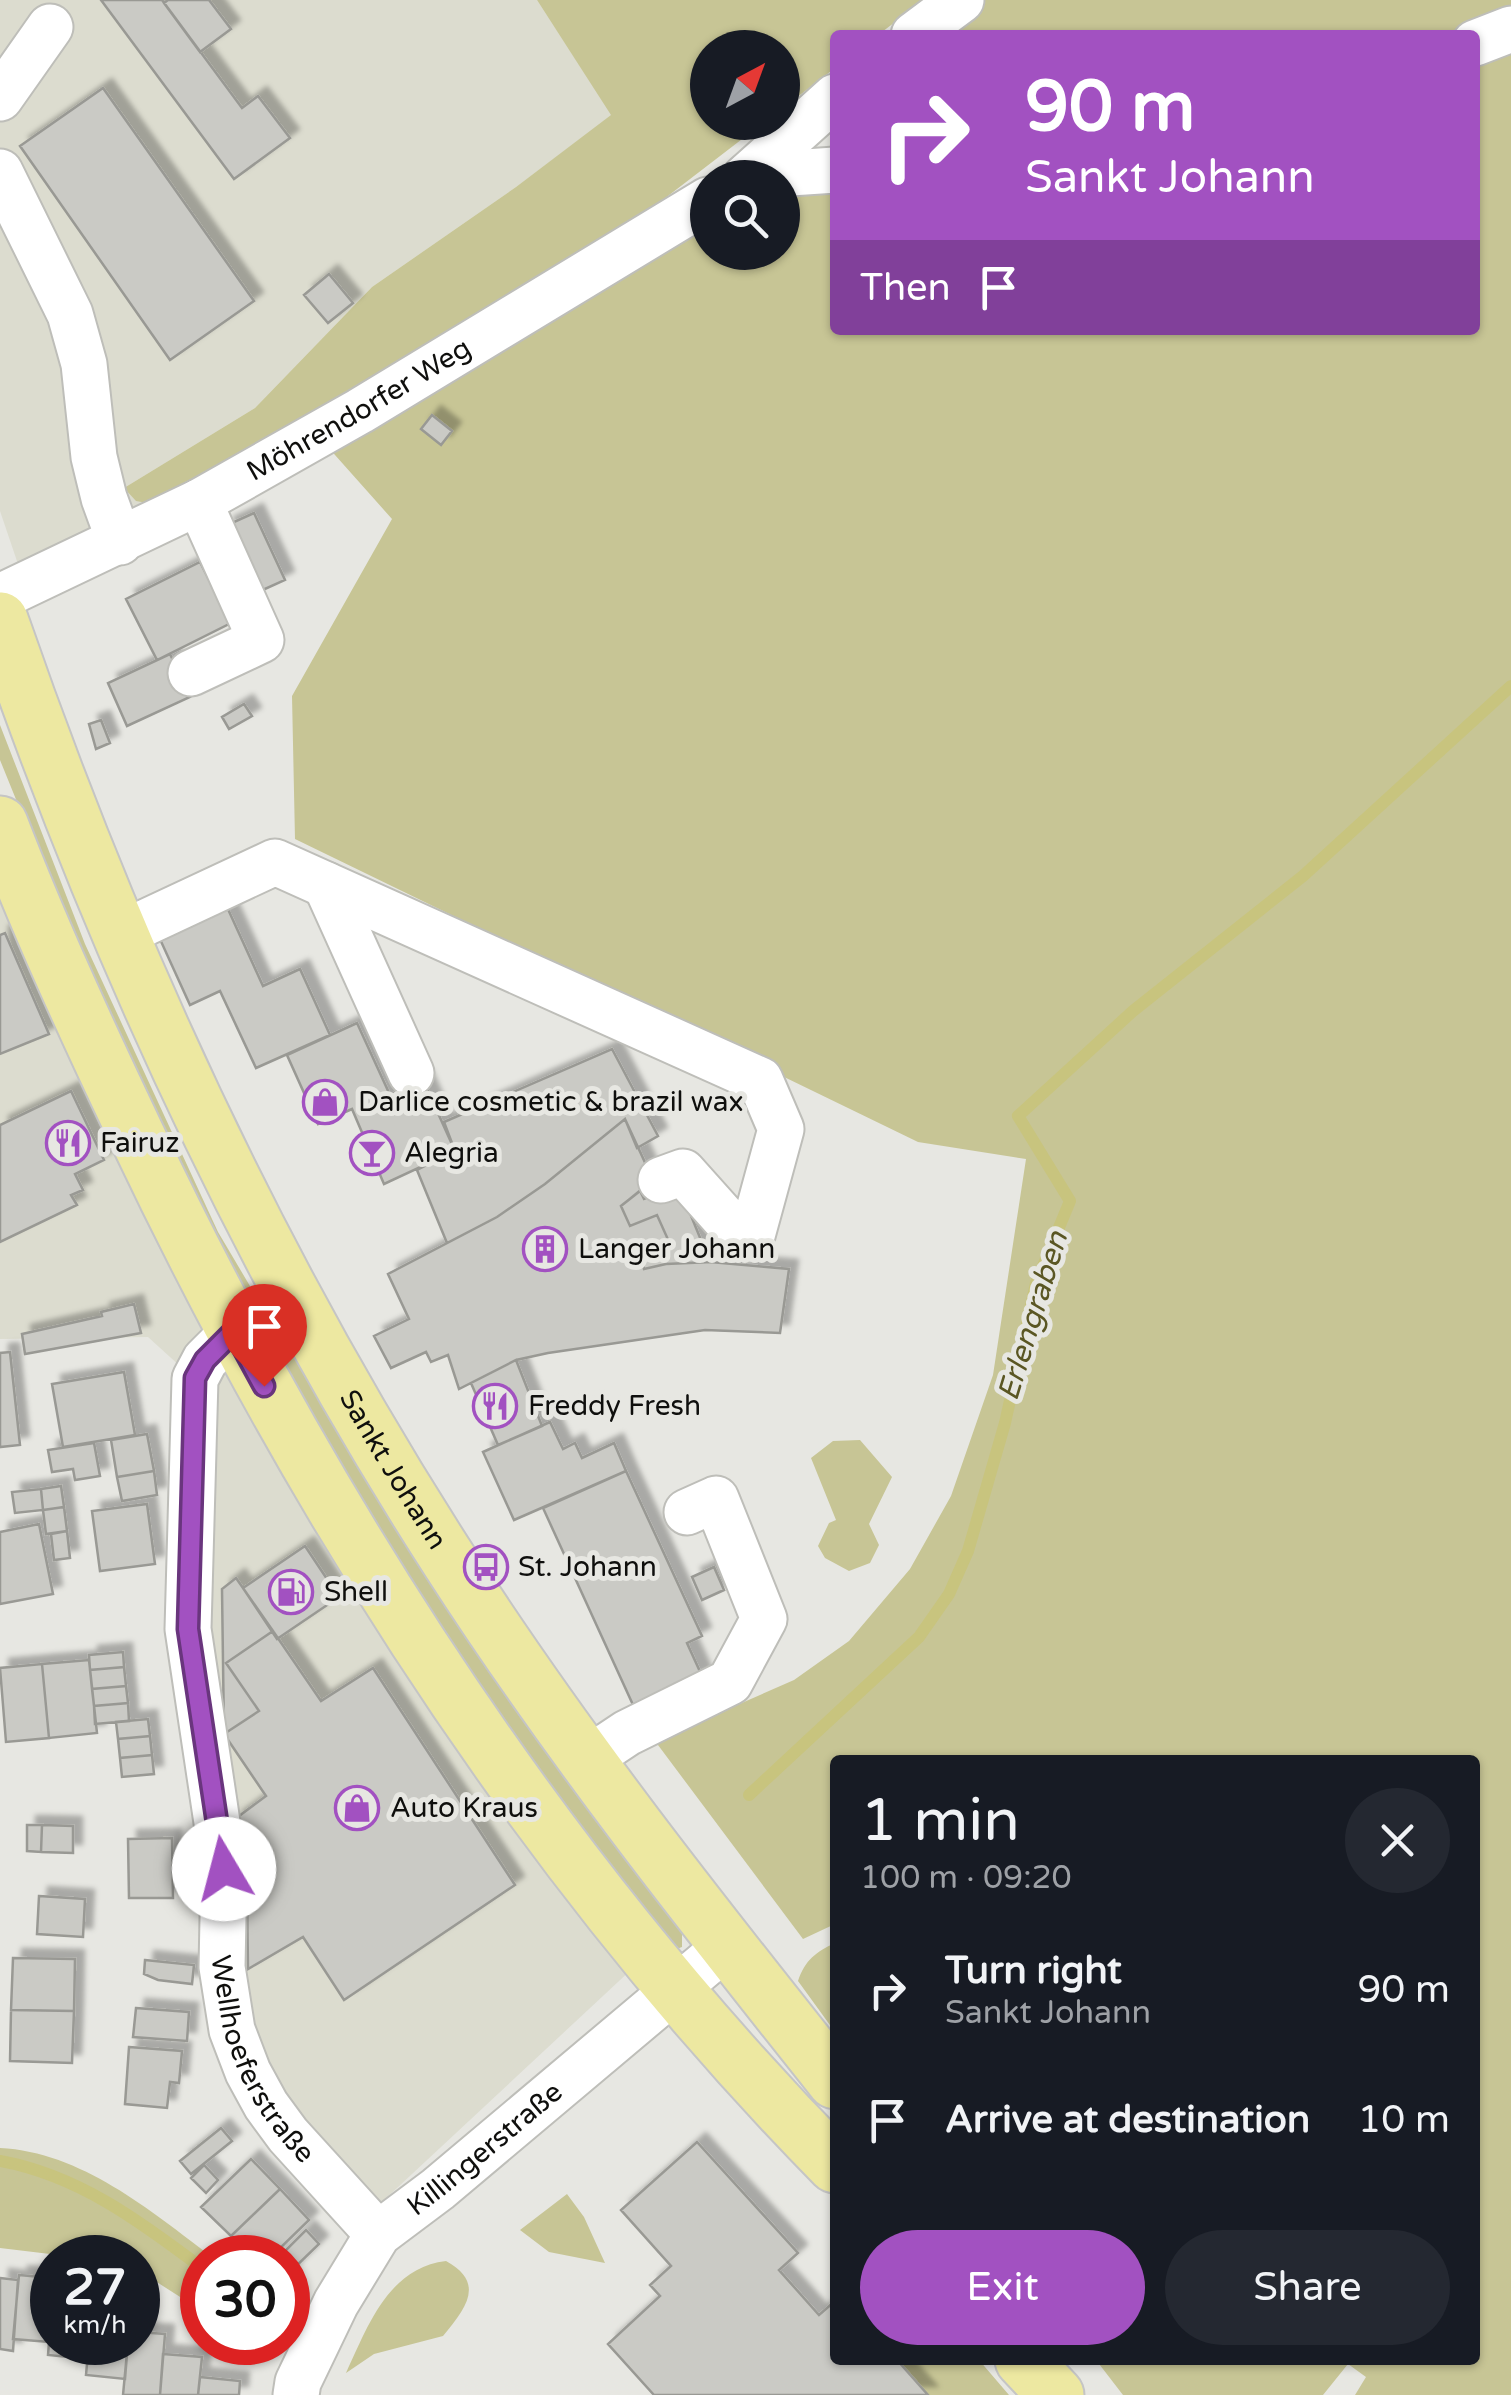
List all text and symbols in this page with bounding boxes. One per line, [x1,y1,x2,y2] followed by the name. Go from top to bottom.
[690,30,800,140] north arrow
[690,30,800,270] map controls
[1025,66,1195,150] text: 90 m
[860,70,990,200] icon: right
[1025,151,1315,205] text: Sankt Johann
[690,160,800,270] button: search
[971,260,1026,315] icon: arrive
[860,265,951,311] text: Then
[241,331,477,488] street label: Möhrendorfer Weg
[302,1079,348,1125] shop icon: Darlice cosmetic & brazil wax
[358,1085,744,1119] place label: Darlice cosmetic & brazil wax
[45,1120,91,1166] restaurant icon: Fairuz
[100,1126,179,1160] place label: Fairuz
[349,1130,395,1176] bar icon: Alegria
[404,1136,499,1170] place label: Alegria
[522,1226,568,1272] building icon: Langer Johann
[990,1226,1076,1405] water label: Erlengraben
[578,1232,775,1266] place label: Langer Johann
[222,1284,307,1387] pin
[237,1299,292,1354] icon: arrive
[472,1383,518,1429] restaurant icon: Freddy Fresh
[332,1384,454,1556] street label: Sankt Johann
[528,1389,701,1423] place label: Freddy Fresh
[463,1544,509,1590] bus stop icon: St. Johann
[518,1550,657,1584] place label: St. Johann
[268,1569,314,1615] fuel station icon: Shell
[324,1575,388,1609] place label: Shell
[334,1785,380,1831] shop icon: Auto Kraus
[860,1785,1020,1857] text: 1 min
[1345,1788,1450,1893] button: close
[390,1791,538,1825] place label: Auto Kraus
[172,1817,276,1921] position arrow
[860,1859,1072,1897] text: 100 m · 09:20
[945,1948,1122,1994] text: Turn right
[203,1953,322,2170] street label: Wellhoeferstraße
[860,1963,915,2018] icon: right
[1358,1967,1450,2013] text: 90 m
[945,1994,1151,2032] text: Sankt Johann
[400,2075,569,2223] street label: Killingerstraße
[860,2093,915,2148] icon: arrive
[945,2097,1310,2143] text: Arrive at destination
[1358,2097,1450,2143] text: 10 m
[860,2230,1145,2345] button: Exit
[1165,2230,1450,2345] button: Share
[180,2235,310,2365] speed limit sign: 30
[64,2258,126,2318] text: 27
[64,2310,126,2340] text: km/h

